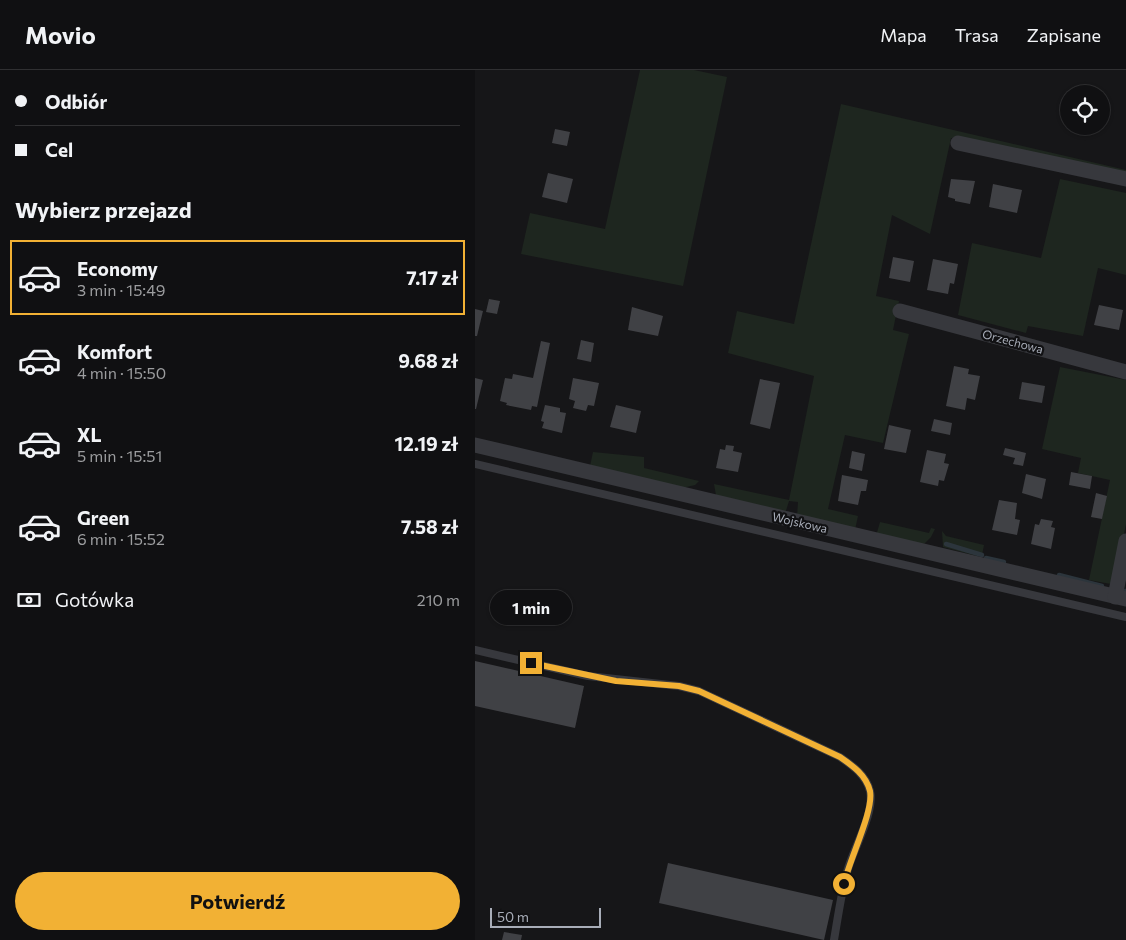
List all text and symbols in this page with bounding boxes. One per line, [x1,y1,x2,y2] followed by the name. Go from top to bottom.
[25,20,96,49] text: Movio
[880,24,927,46] text: Mapa
[955,24,999,46] text: Trasa
[1027,24,1101,46] text: Zapisane
[1060,85,1110,135] map controls
[1060,85,1110,135] button: locate
[45,90,107,113] text: Odbiór
[45,138,73,161] text: Cel
[15,196,192,223] text: Wybierz przejazd
[17,255,62,300] icon: car
[77,257,158,280] text: Economy
[406,266,458,289] text: 7.17 zł
[77,280,165,299] text: 3 min · 15:49
[981,326,1045,356] street label: Orzechowa
[17,338,62,383] icon: car
[77,340,152,363] text: Komfort
[398,349,458,372] text: 9.68 zł
[77,363,166,382] text: 4 min · 15:50
[17,421,62,466] icon: car
[77,423,102,446] text: XL
[394,432,458,455] text: 12.19 zł
[77,446,162,465] text: 5 min · 15:51
[17,504,62,549] icon: car
[77,506,129,529] text: Green
[771,509,829,535] street label: Wojskowa
[401,515,458,538] text: 7.58 zł
[77,529,165,548] text: 6 min · 15:52
[15,586,43,614] icon: cash
[55,588,134,611] text: Gotówka
[417,590,460,609] text: 210 m
[490,590,572,626] callout: 1 min
[512,598,550,617] text: 1 min
[520,652,542,674] route end
[15,872,460,930] button: Potwierdź
[833,873,855,895] route start
[490,905,601,928] scale bar
[497,908,529,925] text: 50 m

